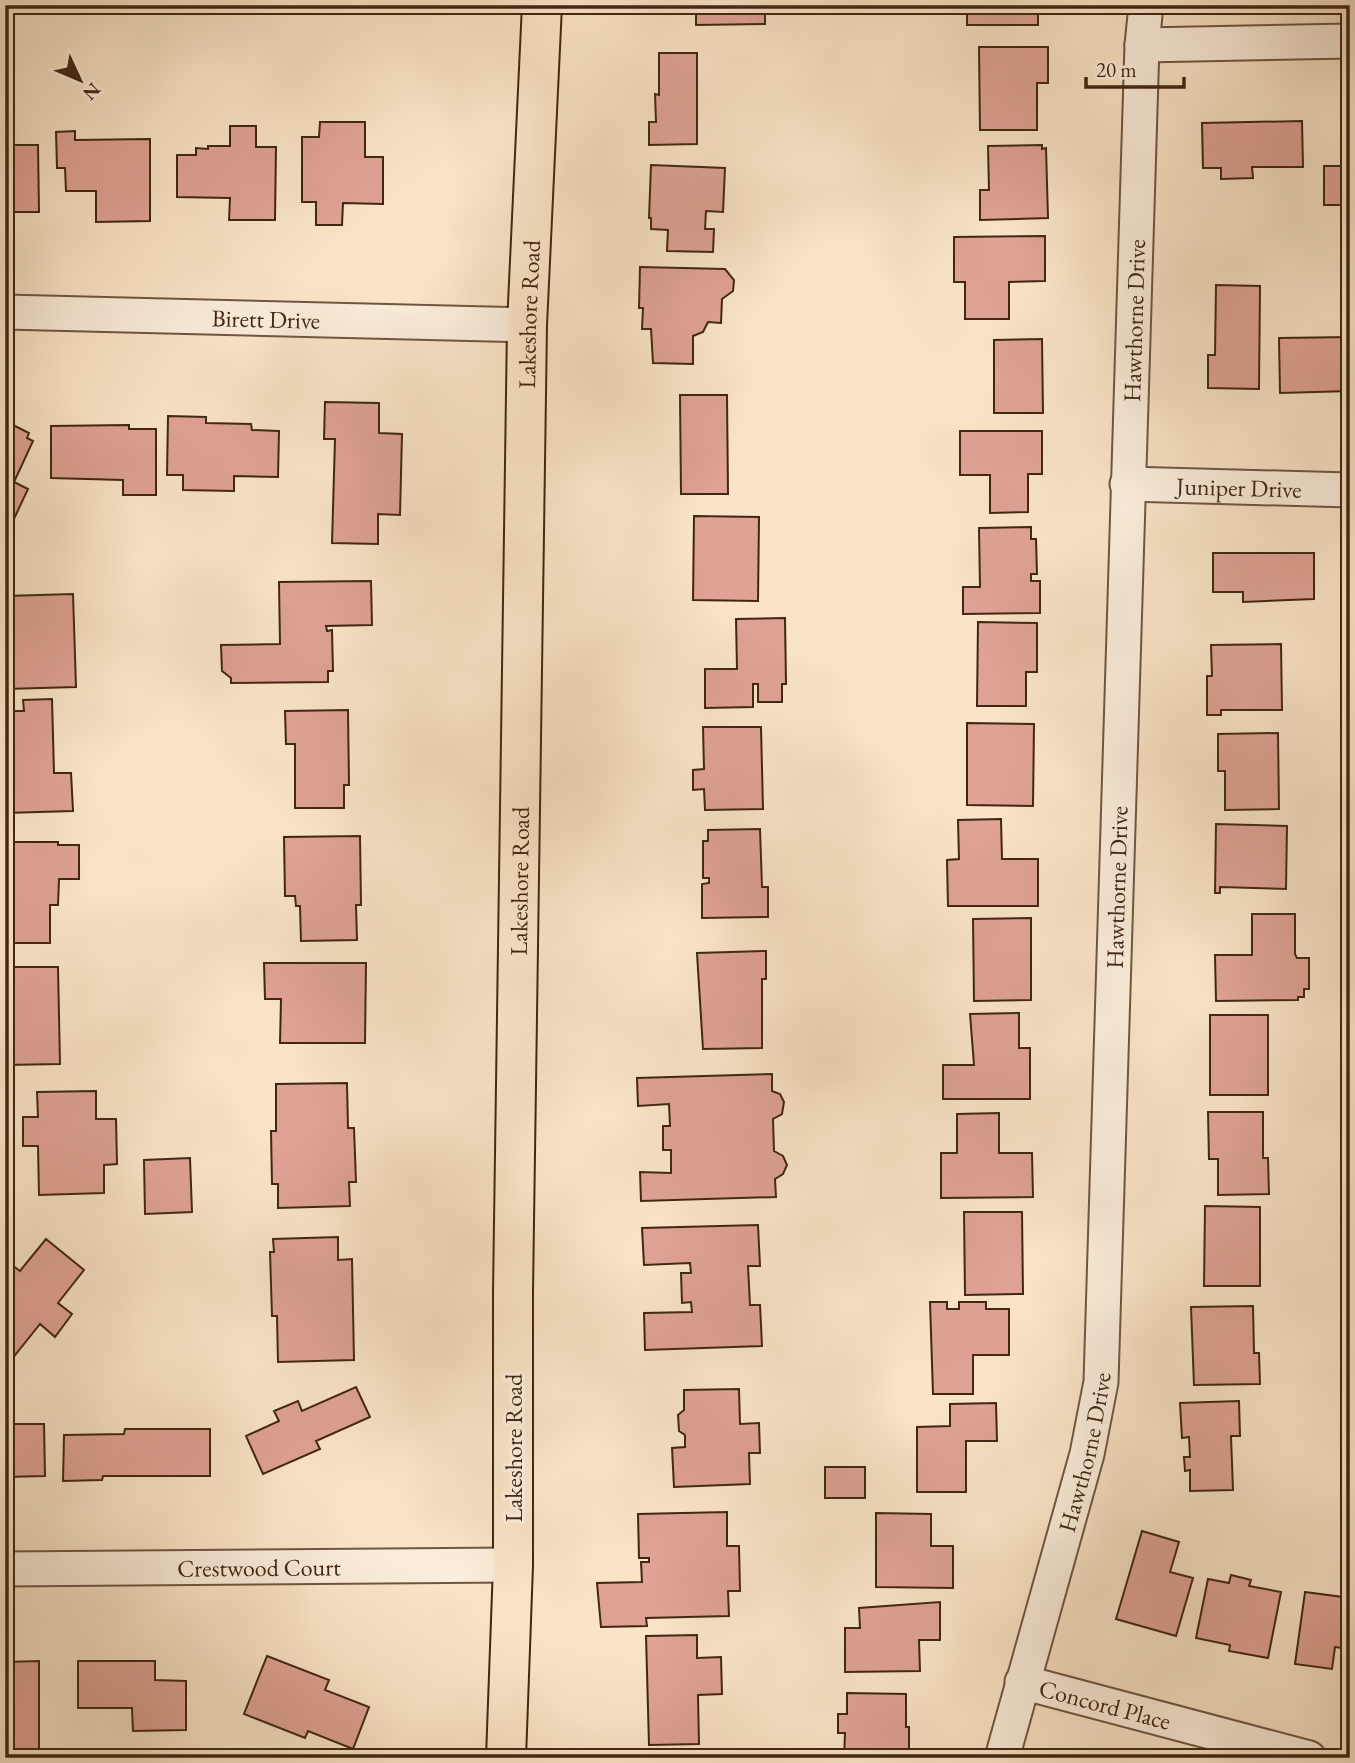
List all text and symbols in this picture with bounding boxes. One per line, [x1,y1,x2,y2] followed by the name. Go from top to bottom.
[46,46,116,116] north arrow
[1086,46,1184,90] scale bar
[1096,56,1137,83] text: 20 m
[77,77,106,106] text: N
[511,238,547,389] street label: Lakeshore Road
[1116,239,1152,402] street label: Hawthorne Drive
[211,302,321,335] street label: Birett Drive
[1174,470,1302,504] street label: Juniper Drive
[1098,805,1134,969] street label: Hawthorne Drive
[502,806,536,956] street label: Lakeshore Road
[1050,1372,1117,1535] street label: Hawthorne Drive
[498,1373,529,1522] street label: Lakeshore Road
[177,1551,341,1583] street label: Crestwood Court
[1036,1672,1174,1736] street label: Concord Place

